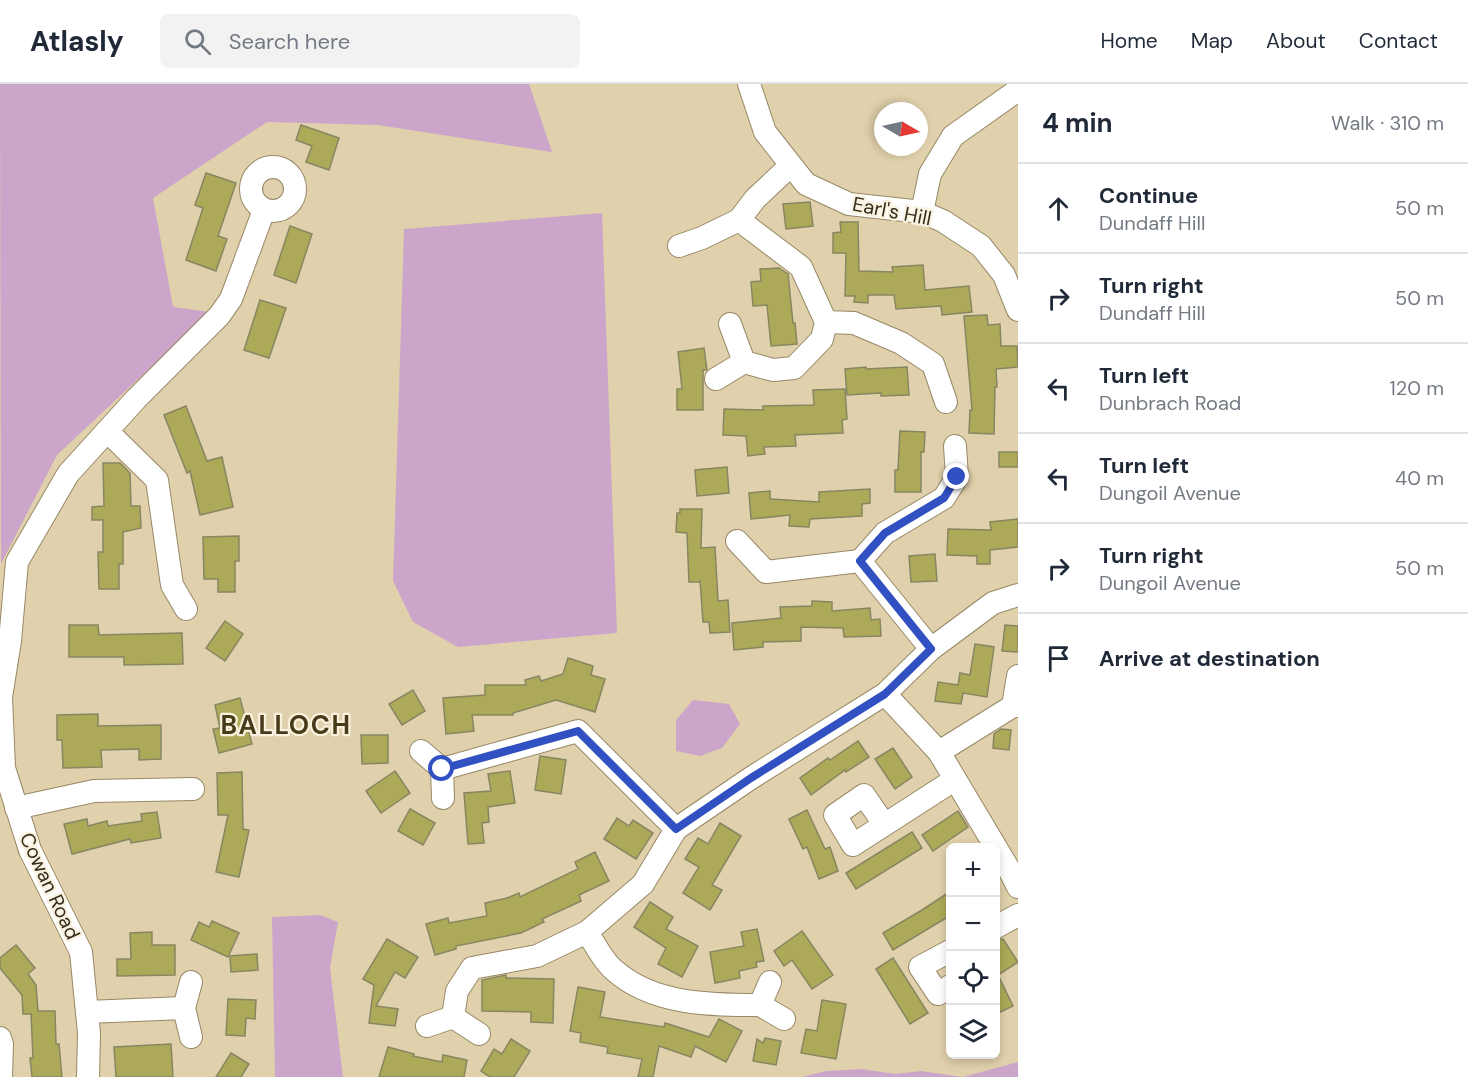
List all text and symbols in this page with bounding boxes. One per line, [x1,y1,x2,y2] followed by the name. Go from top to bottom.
[160,14,580,68] search box
[30,23,124,60] text: Atlasly
[181,25,214,58] icon: search
[229,27,350,56] text: Search here
[1100,27,1158,55] text: Home
[1191,27,1233,55] text: Map
[1266,27,1326,55] text: About
[1359,27,1438,55] text: Contact
[874,102,928,156] north arrow
[1042,106,1113,140] text: 4 min
[1331,110,1444,136] text: Walk · 310 m
[1099,181,1198,210] text: Continue
[850,191,934,231] street label: Earl's Hill
[1042,192,1075,225] icon: ahead
[1395,195,1444,221] text: 50 m
[1099,210,1205,236] text: Dundaff Hill
[1099,271,1204,300] text: Turn right
[1042,282,1075,315] icon: right
[1395,285,1444,311] text: 50 m
[1099,300,1205,326] text: Dundaff Hill
[1099,361,1189,390] text: Turn left
[1042,372,1075,405] icon: left
[1390,375,1444,401] text: 120 m
[1099,390,1241,416] text: Dunbrach Road
[1099,451,1189,480] text: Turn left
[1042,462,1075,495] icon: left
[943,463,969,489] route end
[1395,465,1444,491] text: 40 m
[1099,480,1241,506] text: Dungoil Avenue
[1099,541,1204,570] text: Turn right
[1042,552,1075,585] icon: right
[1395,555,1444,581] text: 50 m
[1099,570,1241,596] text: Dungoil Avenue
[1042,642,1075,675] icon: arrive
[1099,644,1320,673] text: Arrive at destination
[221,708,351,742] district label: BALLOCH
[428,755,454,781] route start
[14,828,86,944] street label: Cowan Road
[946,843,1000,1059] map controls
[946,843,1000,897] button: +
[946,897,1000,951] button: −
[946,951,1000,1005] button: locate
[946,1005,1000,1059] button: layers

